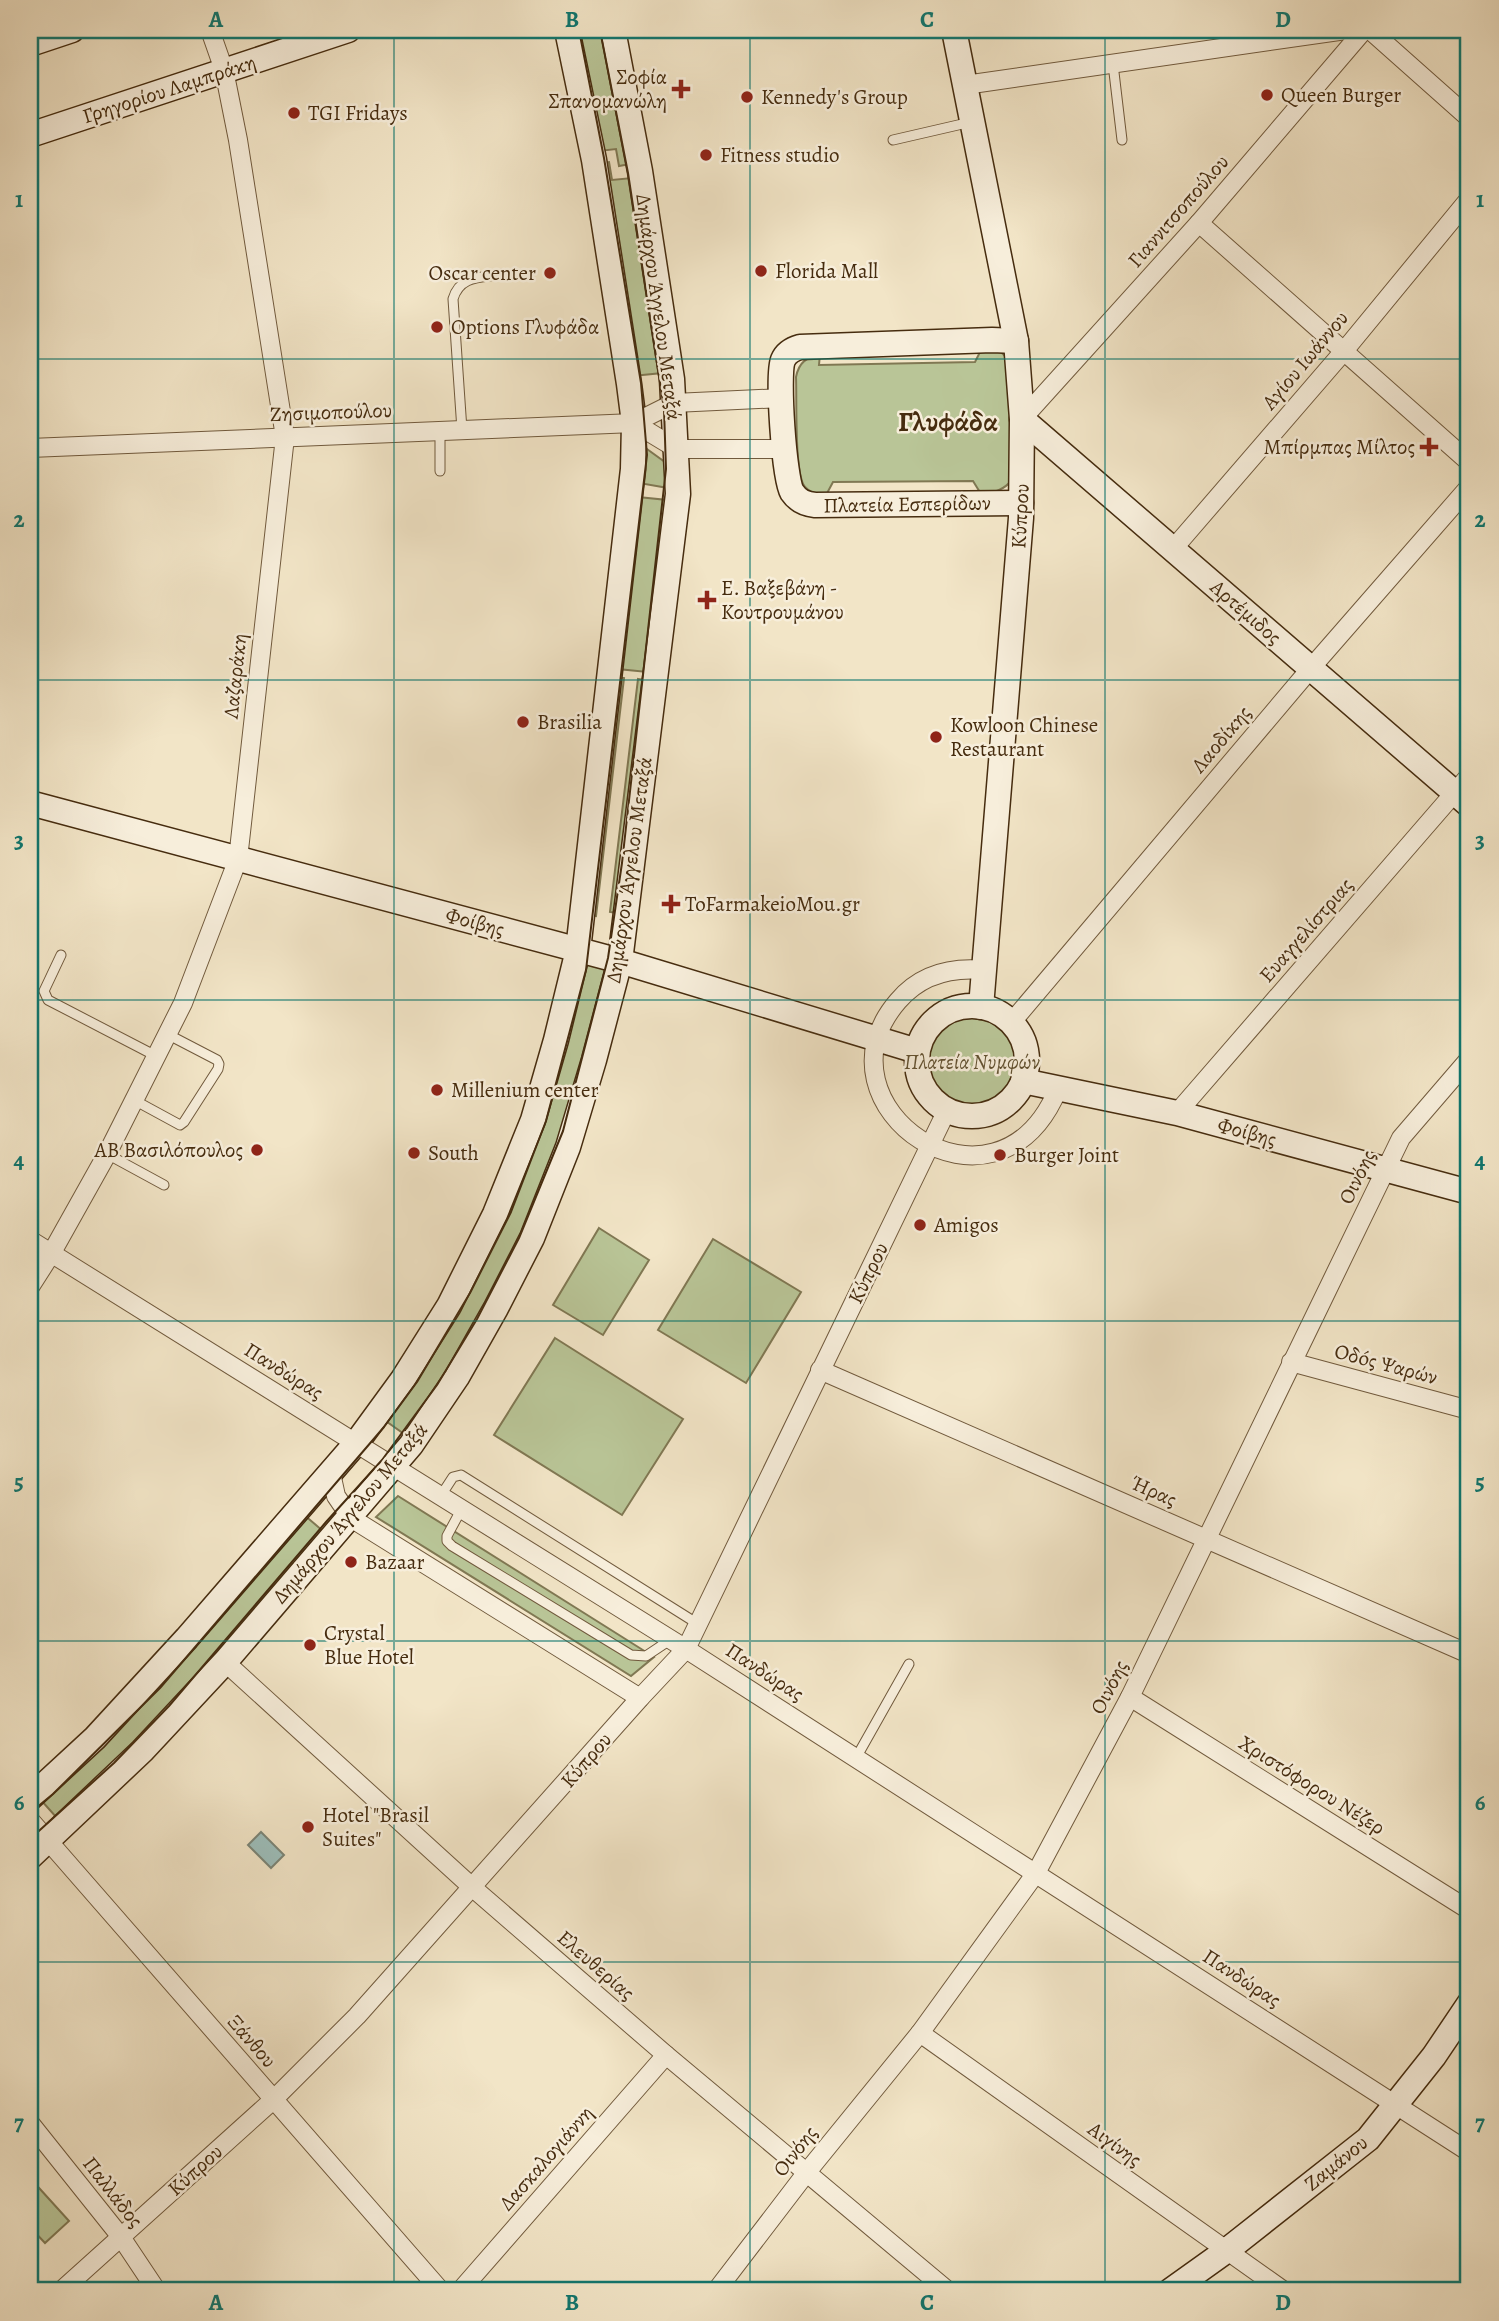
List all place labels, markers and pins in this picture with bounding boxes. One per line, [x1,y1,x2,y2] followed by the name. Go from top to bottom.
[548,63,667,115] place label: Σοφία Σπανομανώλη
[673,81,689,97] marker: Σοφία Σπανομανώλη
[1281,81,1401,109] place label: Queen Burger
[761,83,908,111] place label: Kennedy's Group
[1259,87,1275,103] marker: Queen Burger
[739,89,755,105] marker: Kennedy's Group
[308,99,408,127] place label: TGI Fridays
[286,105,302,121] marker: TGI Fridays
[720,141,840,169] place label: Fitness studio
[698,147,714,163] marker: Fitness studio
[775,257,878,285] place label: Florida Mall
[428,259,536,287] place label: Oscar center
[753,263,769,279] marker: Florida Mall
[542,265,558,281] marker: Oscar center
[451,313,599,341] place label: Options Γλυφάδα
[429,319,445,335] marker: Options Γλυφάδα
[1264,433,1415,461] place label: Μπίρμπας Μίλτος
[1421,439,1437,455] marker: Μπίρμπας Μίλτος
[721,574,844,626] place label: Ε. Βαξεβάνη - Κουτρουμάνου
[699,592,715,608] marker: Ε. Βαξεβάνη - Κουτρουμάνου
[537,708,602,736] place label: Brasilia
[950,711,1098,763] place label: Kowloon Chinese Restaurant
[515,714,531,730] marker: Brasilia
[928,729,944,745] marker: Kowloon Chinese Restaurant
[685,890,860,918] place label: ToFarmakeioMou.gr
[663,896,679,912] marker: ToFarmakeioMou.gr
[451,1076,598,1104] place label: Millenium center
[429,1082,445,1098] marker: Millenium center
[94,1136,243,1164] place label: ΑΒ Βασιλόπουλος
[428,1139,479,1167] place label: South
[1014,1141,1119,1169] place label: Burger Joint
[249,1142,265,1158] marker: ΑΒ Βασιλόπουλος
[406,1145,422,1161] marker: South
[992,1147,1008,1163] marker: Burger Joint
[933,1211,999,1239] place label: Amigos
[912,1217,928,1233] marker: Amigos
[365,1548,425,1576] place label: Bazaar
[343,1554,359,1570] marker: Bazaar
[324,1619,414,1671] place label: Crystal Blue Hotel
[302,1637,318,1653] marker: Crystal Blue Hotel
[322,1801,429,1853] place label: Hotel "Brasil Suites"
[300,1819,316,1835] marker: Hotel "Brasil Suites"

